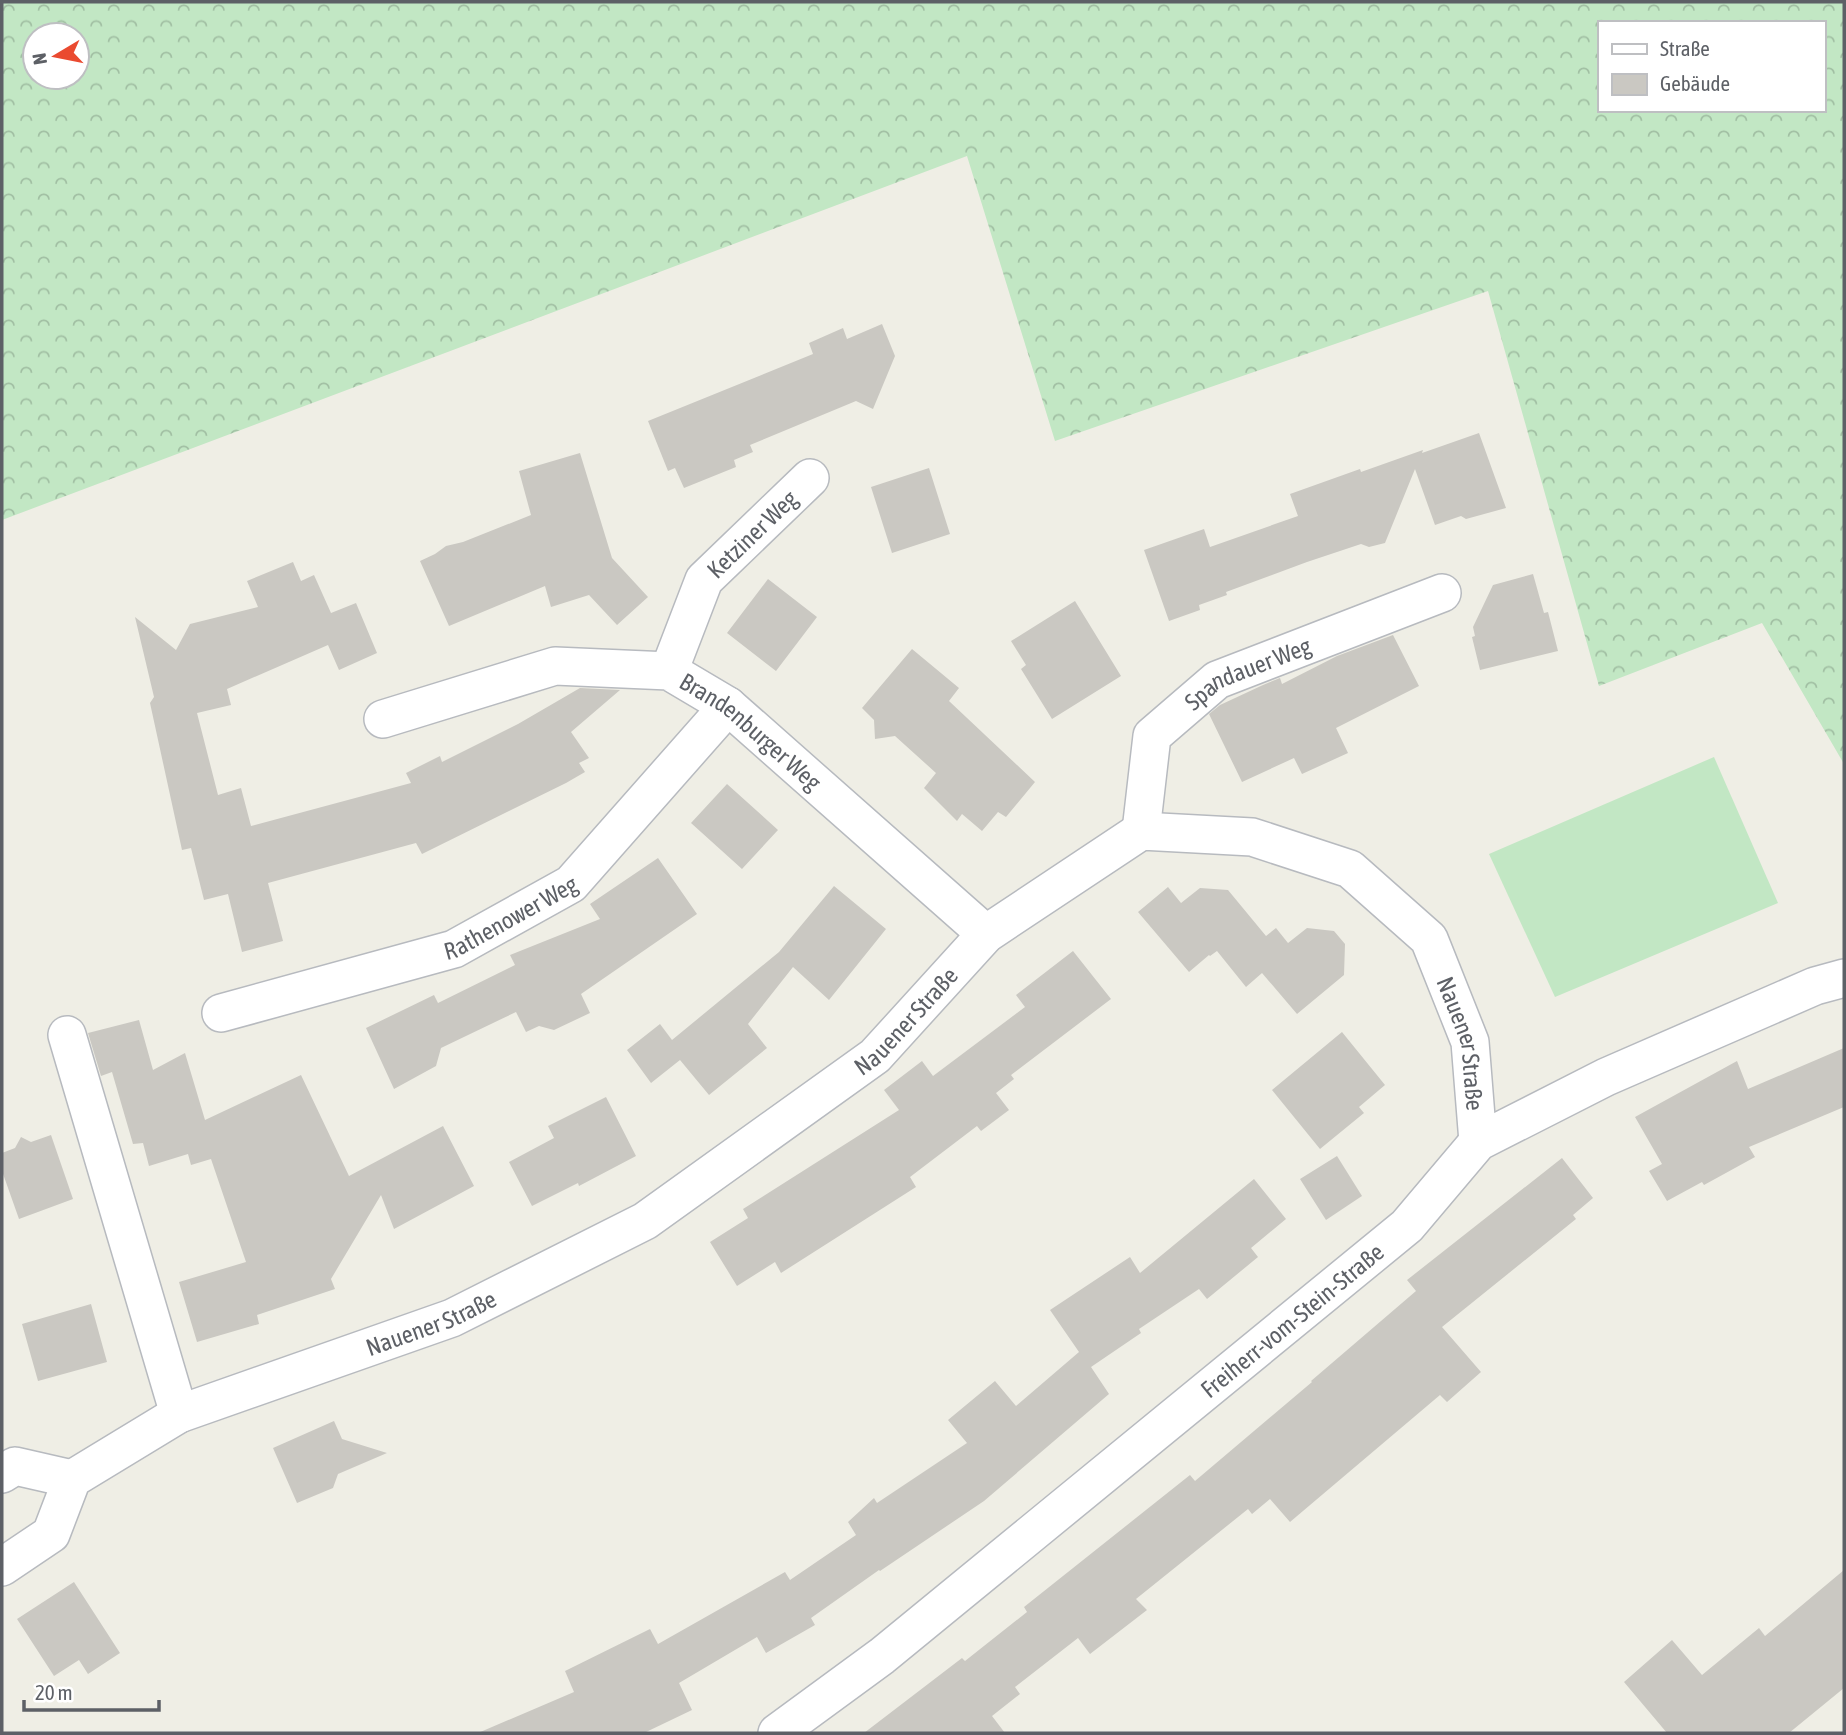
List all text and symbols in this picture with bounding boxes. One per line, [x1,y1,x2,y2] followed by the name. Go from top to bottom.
[21,21,91,91] north arrow
[1598,21,1825,112] legend
[1660,36,1710,60] text: Straße
[27,52,51,66] text: N
[1660,71,1730,95] text: Gebäude
[701,484,803,583] street label: Ketziner Weg
[1179,631,1315,715] street label: Spandauer Weg
[675,667,827,796] street label: Brandenburger Weg
[441,870,582,965] street label: Rathenower Weg
[849,962,963,1080] street label: Nauener Straße
[1432,973,1489,1111] street label: Nauener Straße
[1195,1238,1388,1403] street label: Freiherr-vom-Stein-Straße
[362,1285,500,1361] street label: Nauener Straße
[24,1668,159,1712] scale bar
[35,1680,73,1704] text: 20 m

